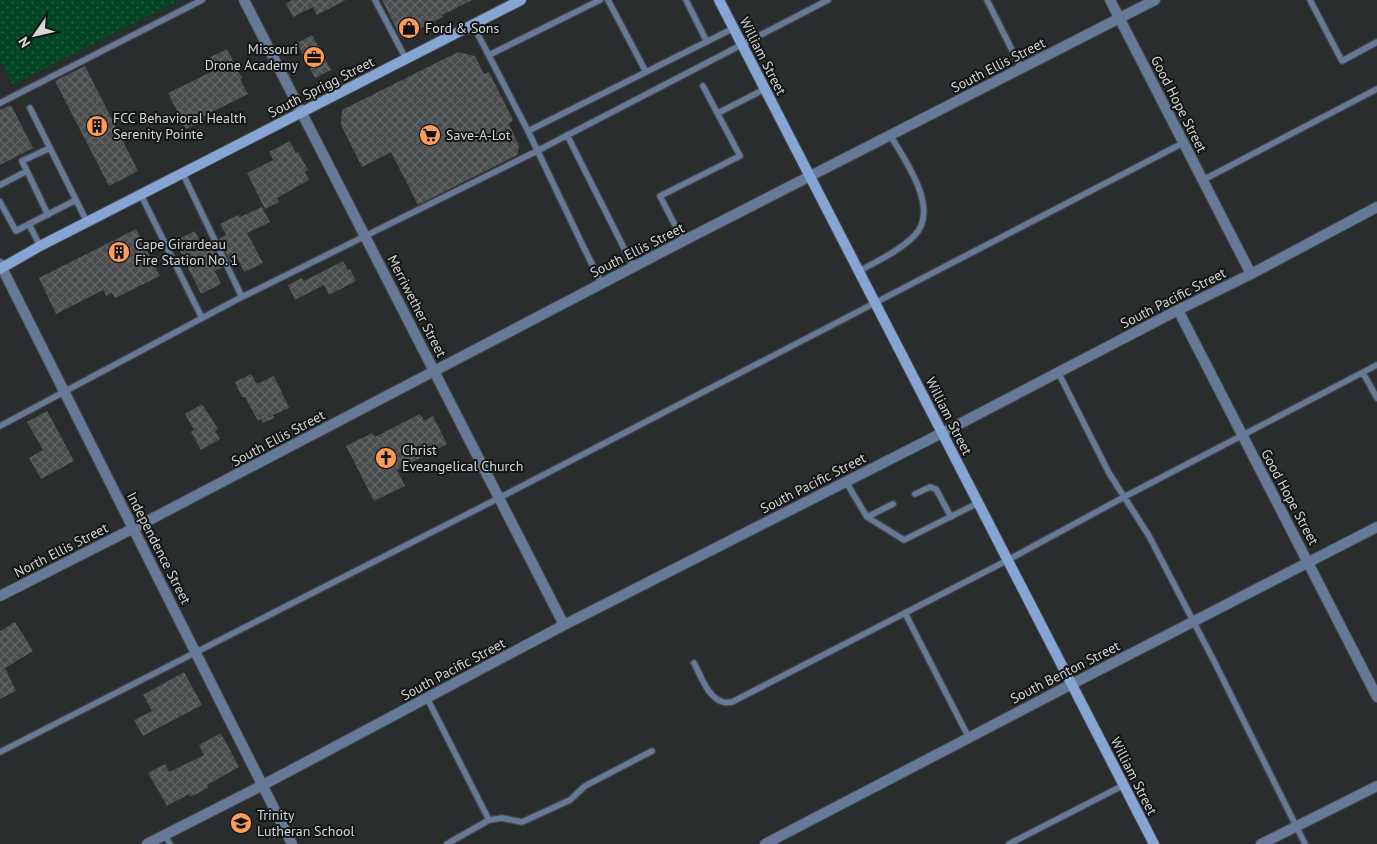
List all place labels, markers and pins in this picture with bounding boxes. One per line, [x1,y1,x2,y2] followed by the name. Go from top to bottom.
[397,16,421,40] shop icon: Ford & Sons
[425,19,500,37] place label: Ford & Sons
[205,40,298,74] place label: Missouri Drone Academy
[302,45,326,69] office icon: Missouri Drone Academy
[113,109,246,143] place label: FCC Behavioral Health Serenity Pointe
[85,114,109,138] building icon: FCC Behavioral Health Serenity Pointe
[418,123,442,147] supermarket icon: Save-A-Lot
[446,126,511,144] place label: Save-A-Lot
[135,235,238,269] place label: Cape Girardeau Fire Station No. 1
[107,240,131,264] building icon: Cape Girardeau Fire Station No. 1
[402,441,523,475] place label: Christ Eveangelical Church
[374,446,398,470] church icon: Christ Eveangelical Church
[257,806,355,840] place label: Trinity Lutheran School
[229,811,253,835] school or university icon: Trinity Lutheran School

